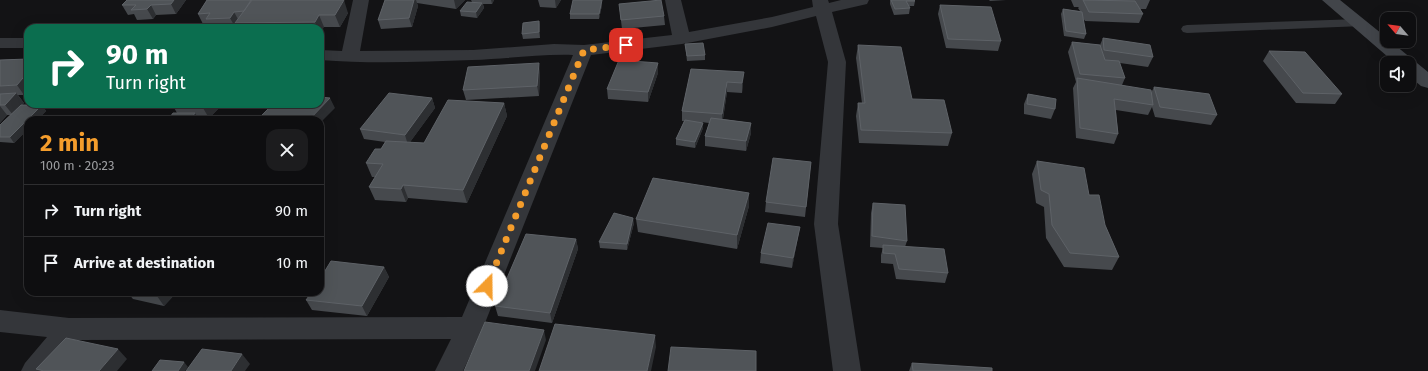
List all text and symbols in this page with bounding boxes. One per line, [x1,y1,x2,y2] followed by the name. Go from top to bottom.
[1380,12,1416,48] north arrow
[1380,12,1416,92] map controls
[609,28,643,62] pin
[615,34,637,56] icon: arrive
[106,38,168,71] text: 90 m
[40,40,92,92] icon: right
[1380,56,1416,92] button: sound
[106,72,186,94] text: Turn right
[40,129,99,157] text: 2 min
[266,129,308,171] button: close
[40,158,114,173] text: 100 m · 20:23
[40,200,62,222] icon: right
[74,202,141,220] text: Turn right
[275,202,308,220] text: 90 m
[40,252,62,274] icon: arrive
[74,254,215,272] text: Arrive at destination
[276,254,308,272] text: 10 m
[466,265,508,307] position arrow

